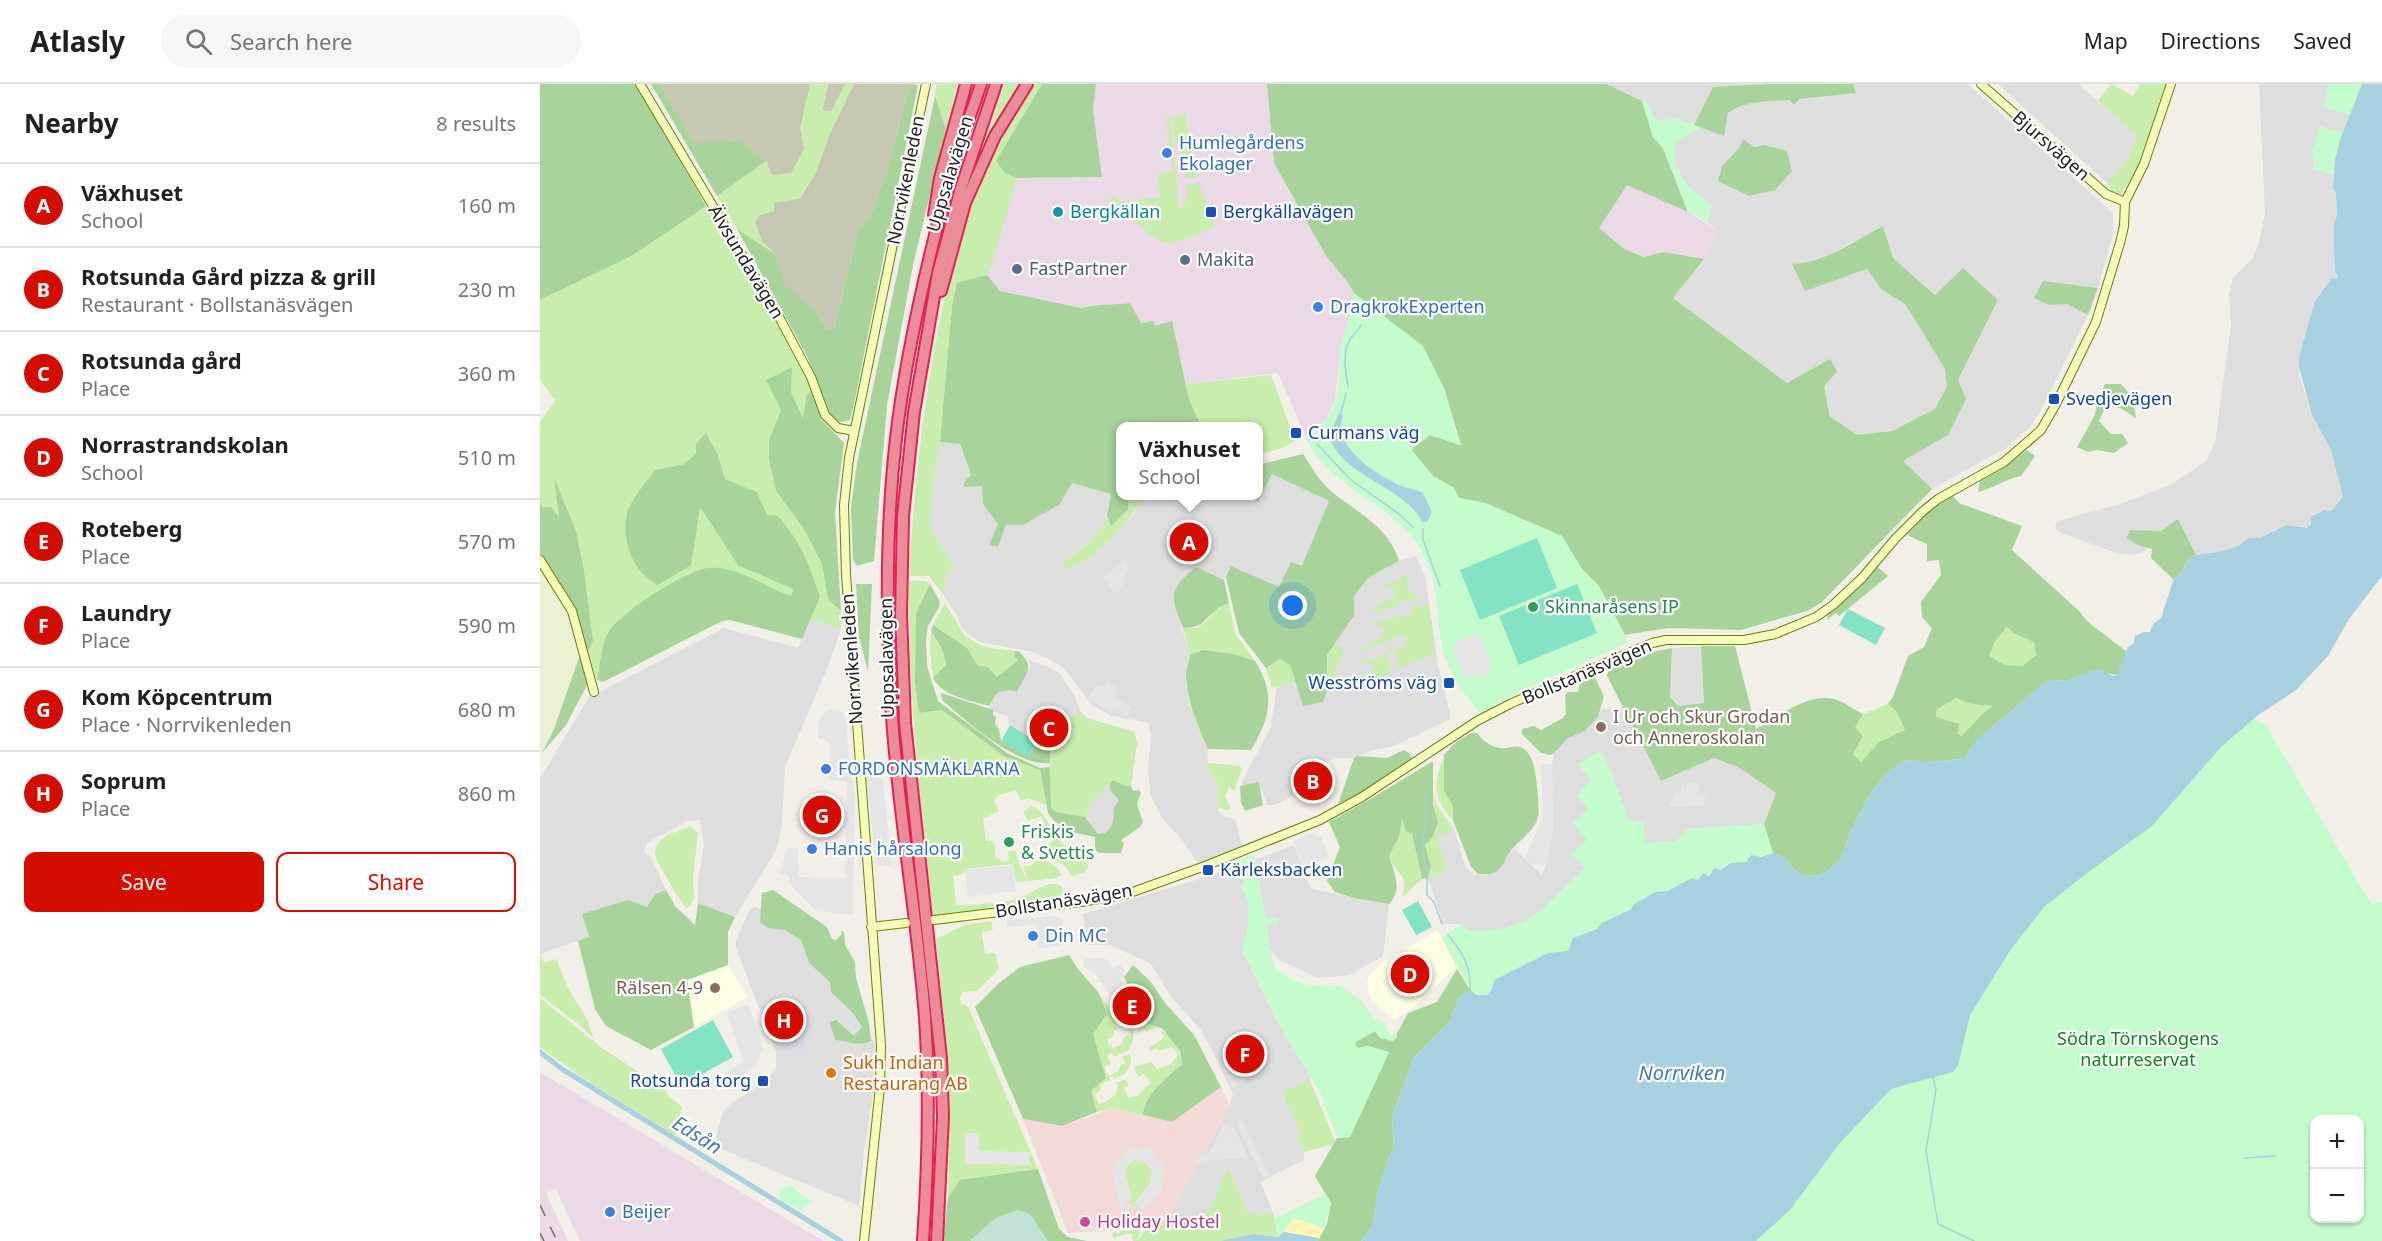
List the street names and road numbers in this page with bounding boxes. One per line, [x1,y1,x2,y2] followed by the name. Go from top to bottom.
[2008,105,2095,186] street label: Bjursvägen
[881,113,929,247] street label: Norrvikenleden
[920,113,978,235] street label: Uppsalavägen
[703,200,790,323] street label: Älvsundavägen
[834,593,868,725] street label: Norrvikenleden
[873,598,899,718] street label: Uppsalavägen
[1518,633,1655,709] street label: Bollstanäsvägen
[994,877,1134,923] street label: Bollstanäsvägen

